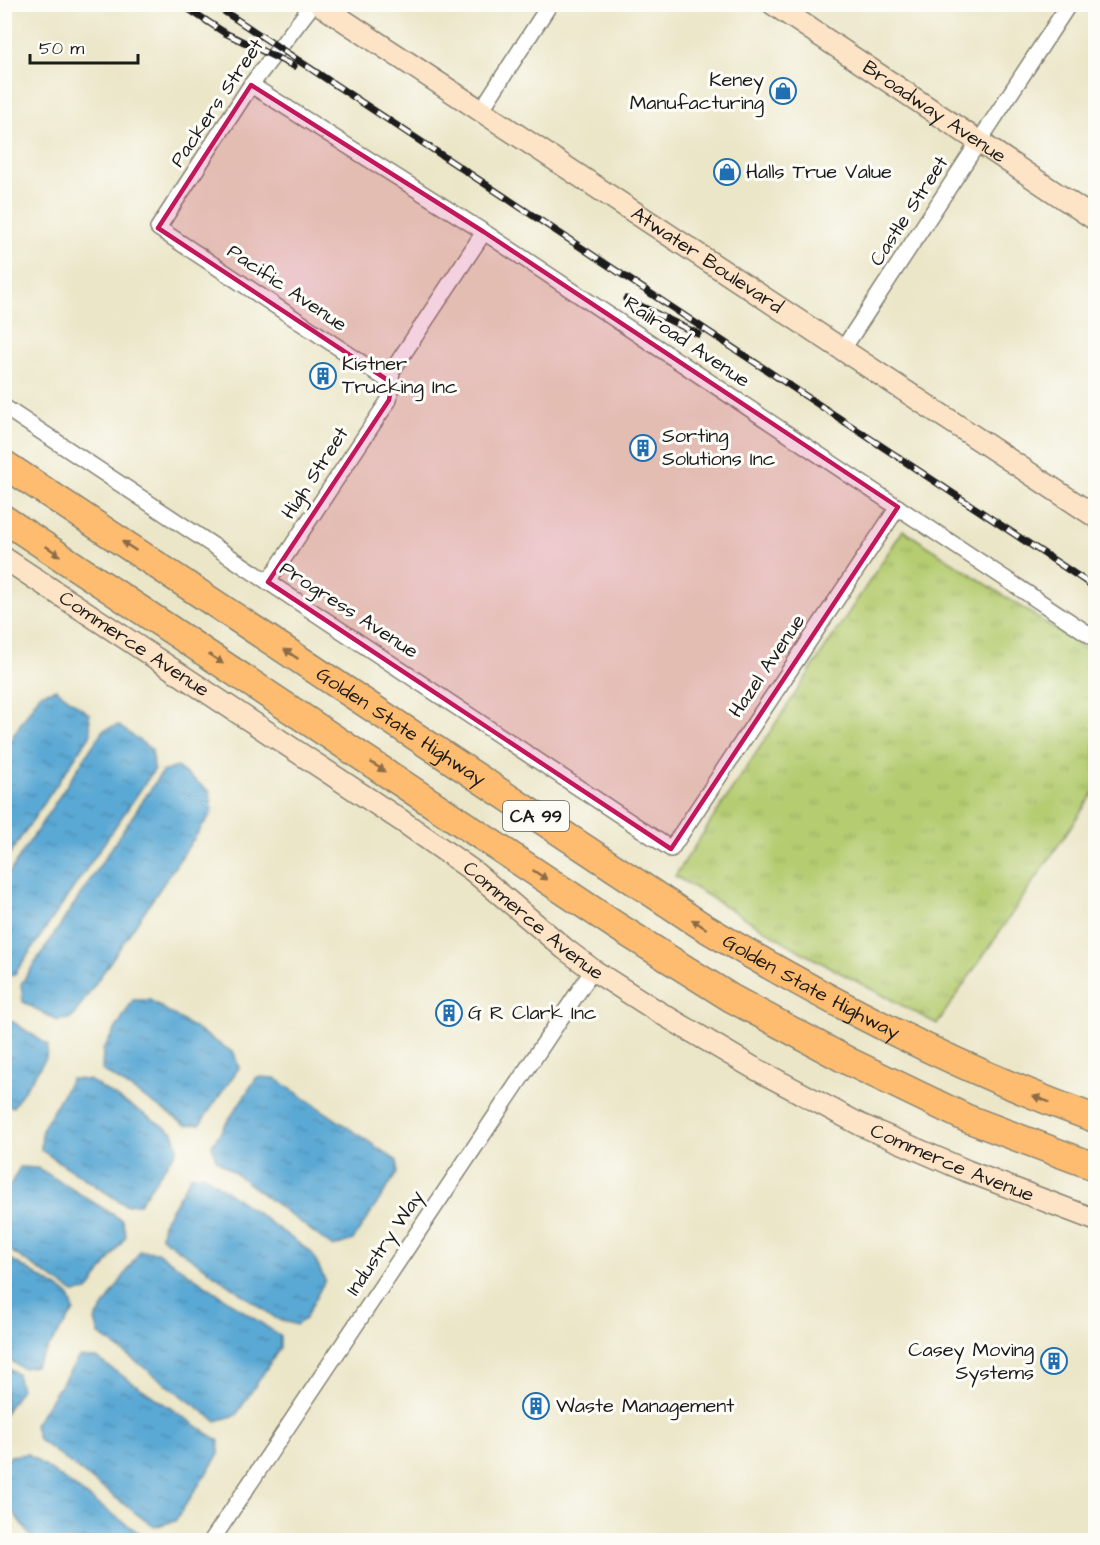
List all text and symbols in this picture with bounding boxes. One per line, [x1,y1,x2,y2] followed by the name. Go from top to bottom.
[30,27,138,65] scale bar
[164,33,270,173] street label: Packers Street
[39,36,84,61] text: 50 m
[857,54,1012,170] street label: Broadway Avenue
[630,66,764,118] place label: Keney Manufacturing
[768,76,798,106] shop icon: Keney Manufacturing
[863,150,955,272] street label: Castle Street
[712,157,742,187] shop icon: Halls True Value
[746,158,892,186] place label: Halls True Value
[626,200,789,321] street label: Atwater Boulevard
[221,237,353,339] street label: Pacific Avenue
[619,289,756,395] street label: Railroad Avenue
[342,350,458,402] place label: Kistner Trucking Inc
[308,361,338,391] building icon: Kistner Trucking Inc
[275,421,356,525] street label: High Street
[662,422,776,473] place label: Sorting Solutions Inc
[628,433,658,463] building icon: Sorting Solutions Inc
[121,541,137,552] one-way arrow
[45,545,61,556] one-way arrow
[274,555,424,666] street label: Progress Avenue
[53,584,215,704] street label: Commerce Avenue
[722,609,812,723] street label: Hazel Avenue
[284,648,300,660] one-way arrow
[207,653,223,665] one-way arrow
[311,660,491,794] street label: Golden State Highway
[370,761,386,772] one-way arrow
[503,801,569,831] road number: CA 99
[457,854,609,987] street label: Commerce Avenue
[532,869,548,881] one-way arrow
[691,918,707,929] one-way arrow
[717,927,905,1047] street label: Golden State Highway
[434,998,464,1028] building icon: G R Clark Inc
[468,999,597,1027] place label: G R Clark Inc
[1031,1093,1049,1103] one-way arrow
[866,1117,1038,1209] street label: Commerce Avenue
[339,1185,431,1302] street label: Industry Way
[908,1336,1034,1388] place label: Casey Moving Systems
[1039,1346,1069,1376] building icon: Casey Moving Systems
[521,1391,551,1421] building icon: Waste Management
[556,1392,734,1421] place label: Waste Management

